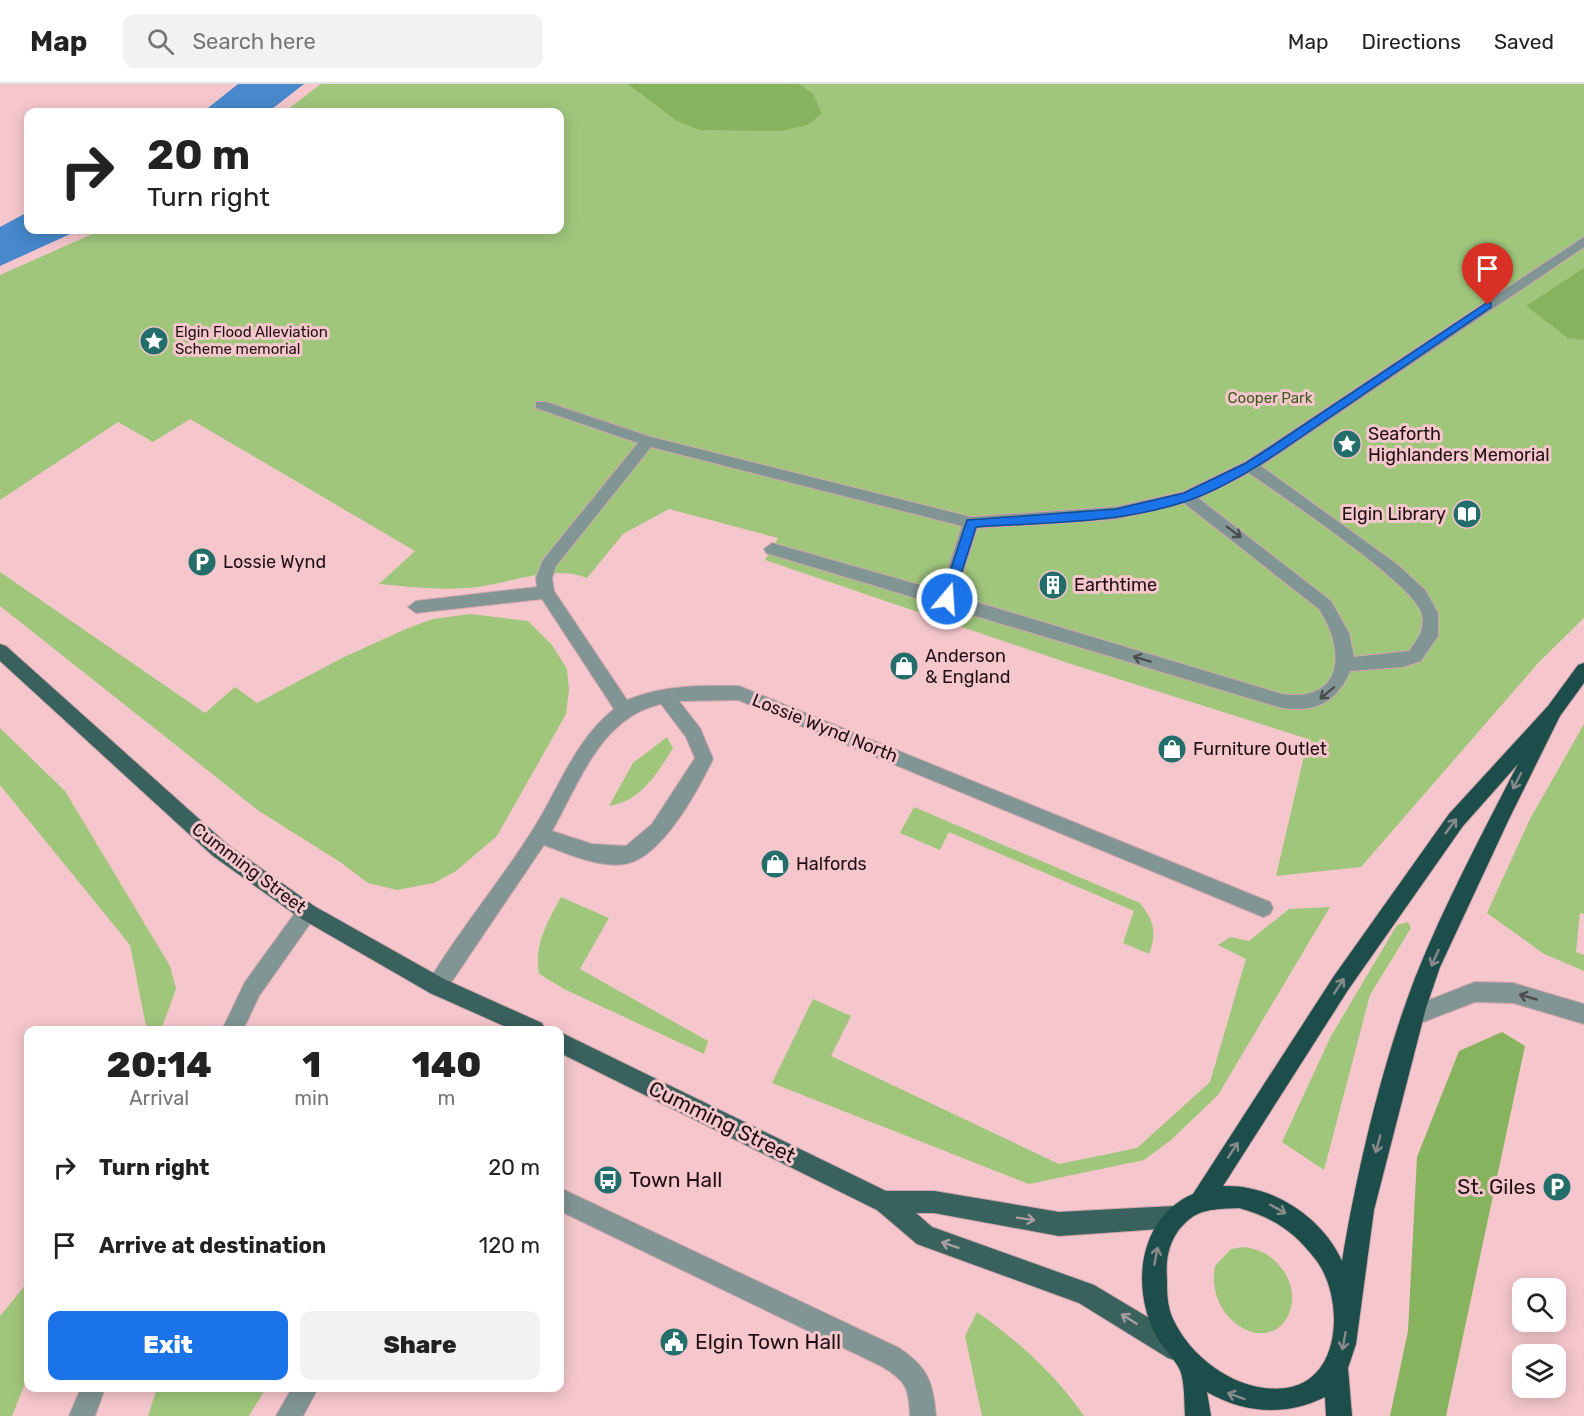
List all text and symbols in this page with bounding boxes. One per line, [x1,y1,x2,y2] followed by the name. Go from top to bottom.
[123,14,543,68] search box
[30,25,87,58] text: Map
[144,25,177,58] icon: search
[192,28,316,55] text: Search here
[1288,29,1329,54] text: Map
[1362,29,1461,54] text: Directions
[1494,29,1554,54] text: Saved
[147,130,250,180] text: 20 m
[48,132,126,210] icon: right
[147,181,270,213] text: Turn right
[1462,243,1513,305] pin
[1471,252,1504,285] icon: arrive
[175,323,328,358] place label: Elgin Flood Alleviation Scheme memorial
[138,325,170,357] place icon: Elgin Flood Alleviation Scheme memorial
[1228,389,1313,407] park label: Cooper Park
[1368,423,1550,466] place label: Seaforth Highlanders Memorial
[1331,428,1363,460] place icon: Seaforth Highlanders Memorial
[1451,498,1483,530] library icon: Elgin Library
[1342,503,1446,525] place label: Elgin Library
[1225,526,1241,538] one-way arrow
[186,546,218,578] parking icon: Lossie Wynd
[223,551,326,573] place label: Lossie Wynd
[915,567,979,631] position arrow
[1037,569,1069,601] building icon: Earthtime
[1074,574,1157,596] place label: Earthtime
[925,645,1010,688] place label: Anderson & England
[888,650,920,682] shop icon: Anderson & England
[1133,653,1152,664] one-way arrow
[1319,686,1335,699] one-way arrow
[749,689,901,767] street label: Lossie Wynd North
[1156,733,1188,765] shop icon: Furniture Outlet
[1193,738,1327,760] place label: Furniture Outlet
[1511,772,1523,790] one-way arrow
[188,818,310,918] street label: Cumming Street
[1445,819,1458,835] one-way arrow
[759,848,791,880] shop icon: Halfords
[796,853,867,875] place label: Halfords
[1429,948,1440,967] one-way arrow
[1333,978,1345,995] one-way arrow
[1519,991,1538,1002] one-way arrow
[107,1043,212,1086] text: 20:14
[302,1043,321,1086] text: 1
[412,1043,481,1086] text: 140
[645,1075,800,1168] street label: Cumming Street
[129,1086,189,1110] text: Arrival
[294,1086,329,1110] text: min
[438,1086,455,1110] text: m
[1372,1134,1383,1153] one-way arrow
[1228,1142,1240,1159] one-way arrow
[48,1151,81,1184] icon: right
[99,1154,209,1181] text: Turn right
[488,1154,540,1181] text: 20 m
[592,1164,624,1196] bus stop icon: Town Hall
[629,1167,722,1192] place label: Town Hall
[1541,1171,1573,1203] parking icon: St. Giles
[1457,1174,1536,1199] place label: St. Giles
[1269,1203,1286,1215] one-way arrow
[1016,1213,1035,1224] one-way arrow
[48,1229,81,1262] icon: arrive
[99,1232,326,1259] text: Arrive at destination
[479,1232,540,1259] text: 120 m
[941,1238,960,1249] one-way arrow
[1151,1247,1162,1266] one-way arrow
[1512,1278,1566,1398] map controls
[1512,1278,1566,1332] button: search
[48,1311,288,1380] button: Exit
[300,1311,540,1380] button: Share
[1121,1313,1138,1325] one-way arrow
[658,1326,690,1358] public building icon: Elgin Town Hall
[695,1329,841,1354] place label: Elgin Town Hall
[1338,1331,1349,1350] one-way arrow
[1512,1344,1566,1398] button: layers
[1227,1390,1246,1401] one-way arrow

